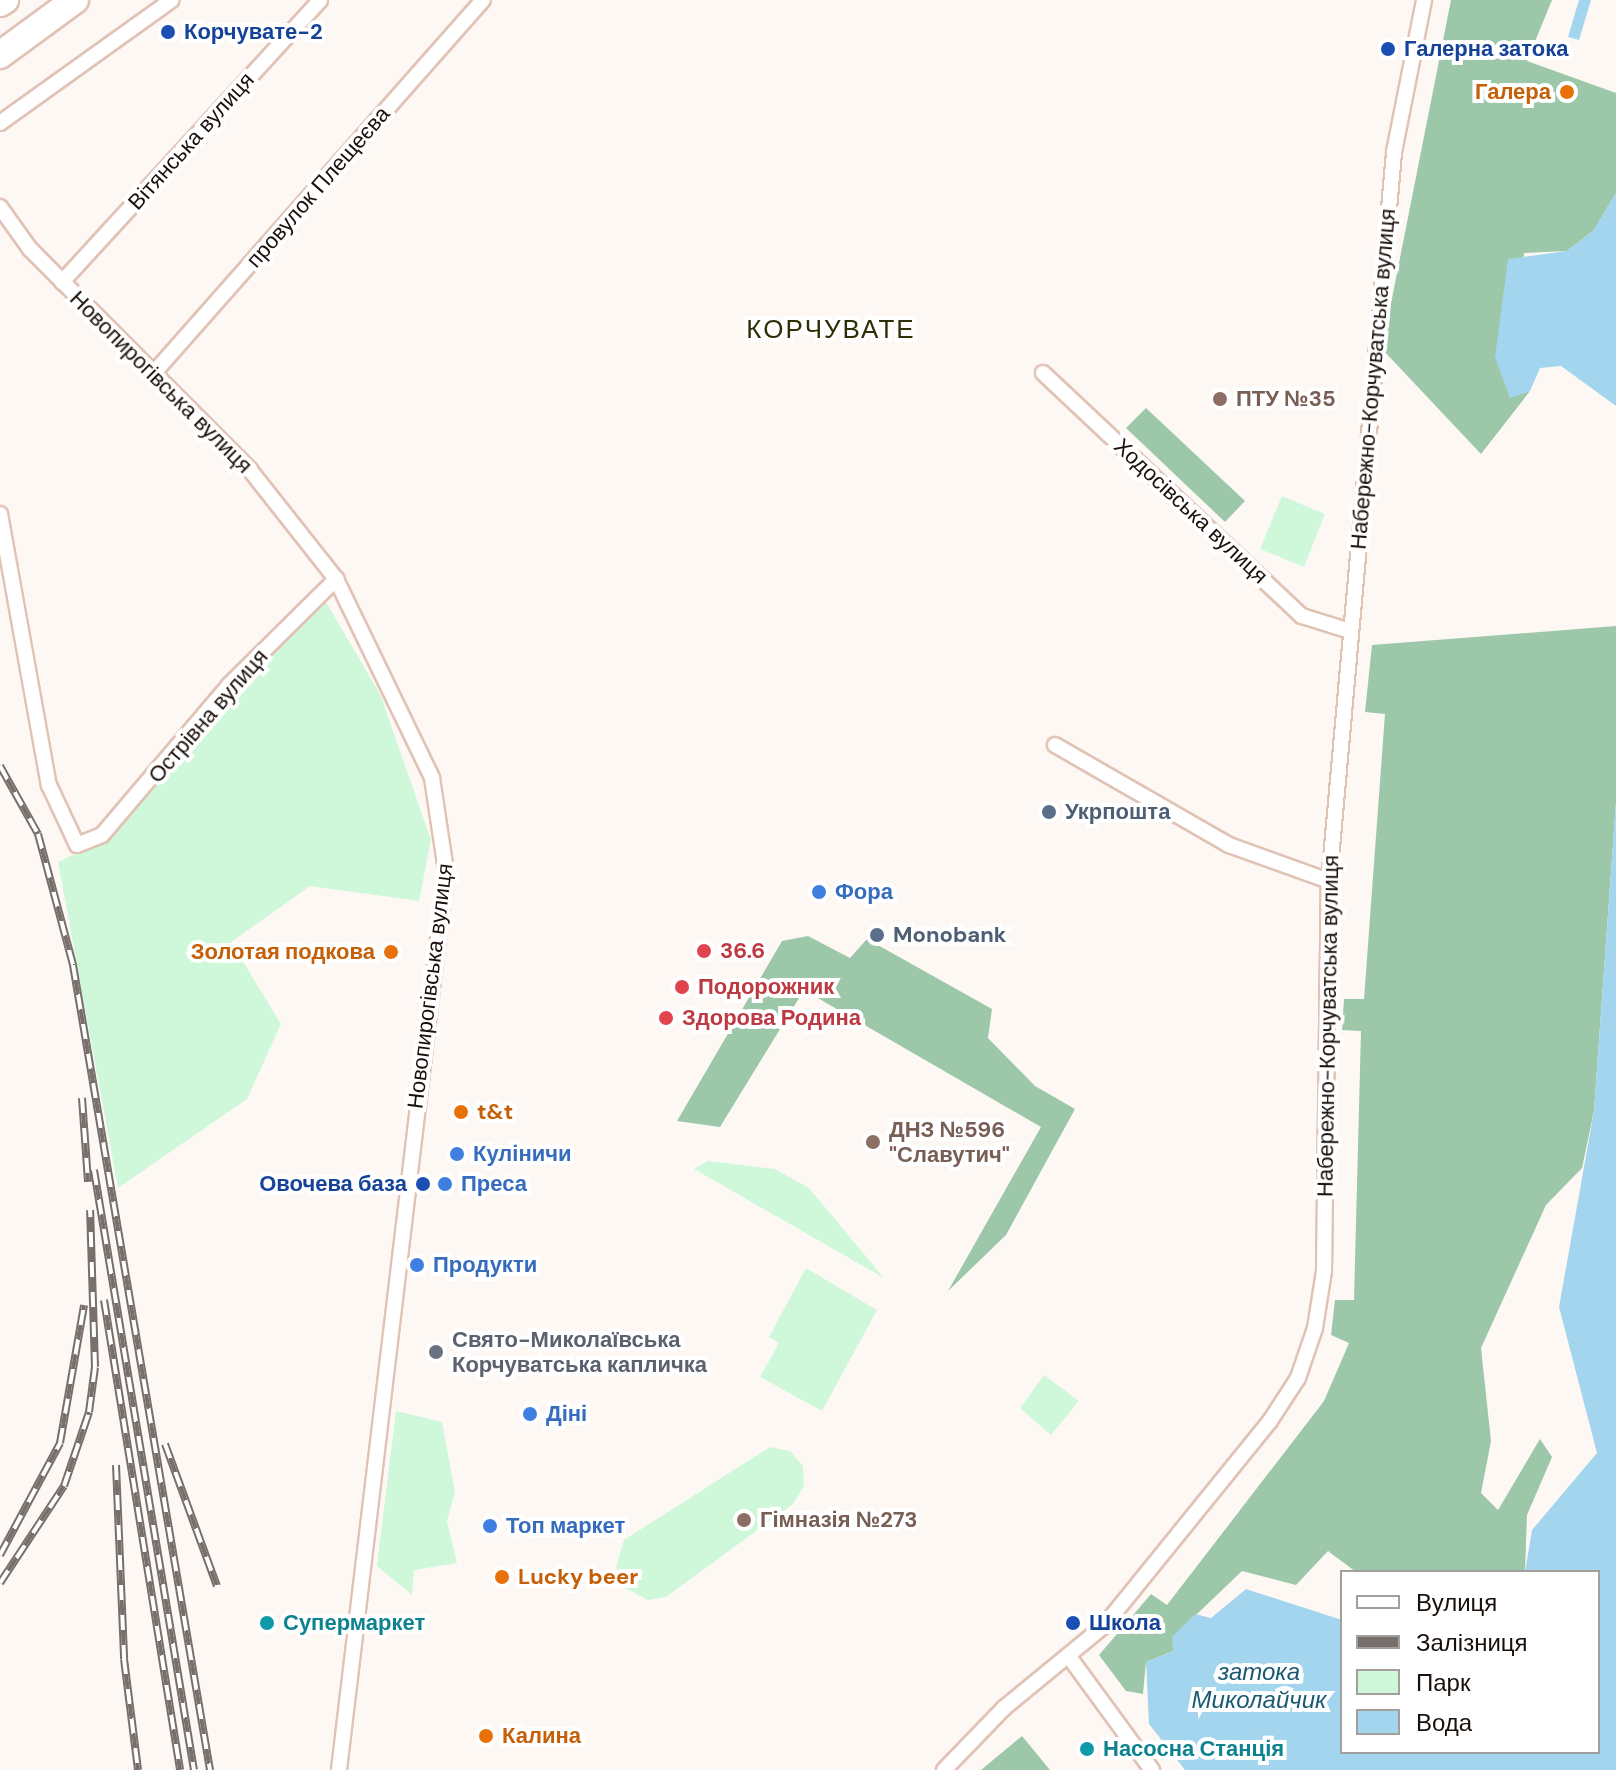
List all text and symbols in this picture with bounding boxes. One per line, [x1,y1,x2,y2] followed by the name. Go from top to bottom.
[184,19,323,45] place label: Корчувате-2
[159,23,177,41] marker: Корчувате-2
[1404,36,1569,62] place label: Галерна затока
[1379,40,1397,58] marker: Галерна затока
[122,67,260,215] street label: Вітянська вулиця
[1475,79,1551,105] place label: Галера
[1558,83,1576,101] marker: Галера
[241,101,395,273] street label: провулок Плещеєва
[1345,207,1401,551] street label: Набережно-Корчуватська вулиця
[64,285,258,479] street label: Новопирогівська вулиця
[746,314,916,346] district label: КОРЧУВАТЕ
[1236,386,1336,412] place label: ПТУ №35
[1211,390,1229,408] marker: ПТУ №35
[1109,433,1273,589] street label: Ходосівська вулиця
[143,644,273,788] street label: Острівна вулиця
[1065,799,1170,825] place label: Укрпошта
[1040,803,1058,821] marker: Укрпошта
[1312,855,1344,1197] street label: Набережно-Корчуватська вулиця
[402,862,458,1110] street label: Новопирогівська вулиця
[835,879,893,905] place label: Фора
[810,883,828,901] marker: Фора
[893,922,1006,948] place label: Monobank
[868,926,886,944] marker: Monobank
[720,938,765,964] place label: 36.6
[191,939,375,965] place label: Золотая подкова
[695,942,713,960] marker: 36.6
[382,943,400,961] marker: Золотая подкова
[698,974,834,1000] place label: Подорожник
[673,978,691,996] marker: Подорожник
[682,1005,861,1031] place label: Здорова Родина
[657,1009,675,1027] marker: Здорова Родина
[477,1099,513,1125] place label: t&t
[452,1103,470,1121] marker: t&t
[889,1116,1010,1168] place label: ДНЗ №596 "Славутич"
[864,1133,882,1151] marker: ДНЗ №596 "Славутич"
[473,1141,572,1167] place label: Куліничи
[448,1145,466,1163] marker: Куліничи
[259,1171,407,1197] place label: Овочева база
[461,1171,527,1197] place label: Преса
[414,1175,432,1193] marker: Овочева база
[436,1175,454,1193] marker: Преса
[433,1252,537,1278] place label: Продукти
[408,1256,426,1274] marker: Продукти
[452,1326,707,1378] place label: Свято-Миколаївська Корчуватська капличка
[427,1343,445,1361] marker: Свято-Миколаївська Корчуватська капличка
[546,1401,587,1427] place label: Діні
[521,1405,539,1423] marker: Діні
[760,1507,918,1533] place label: Гімназія №273
[735,1511,753,1529] marker: Гімназія №273
[506,1513,625,1539] place label: Топ маркет
[481,1517,499,1535] marker: Топ маркет
[518,1564,638,1590] place label: Lucky beer
[493,1568,511,1586] marker: Lucky beer
[1340,1570,1600,1754] legend
[1416,1587,1497,1618] text: Вулиця
[283,1610,425,1636] place label: Супермаркет
[1089,1610,1161,1636] place label: Школа
[258,1614,276,1632] marker: Супермаркет
[1064,1614,1082,1632] marker: Школа
[1416,1627,1528,1658] text: Залізниця
[1192,1658,1326,1714] water label: затока Миколайчик
[1416,1667,1470,1698] text: Парк
[1416,1707,1472,1738] text: Вода
[502,1723,581,1749] place label: Калина
[477,1727,495,1745] marker: Калина
[1103,1736,1284,1762] place label: Насосна Станція
[1078,1740,1096,1758] marker: Насосна Станція

